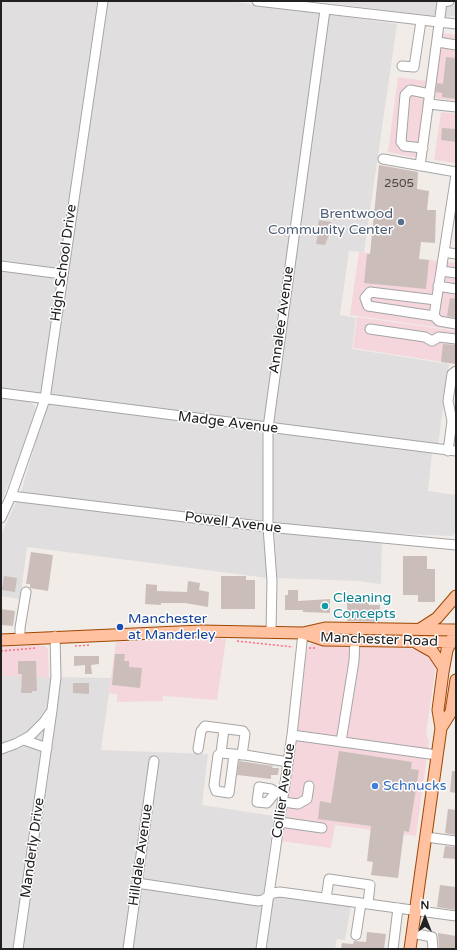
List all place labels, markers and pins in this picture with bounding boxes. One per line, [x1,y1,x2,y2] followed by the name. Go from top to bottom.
[268,206,393,238] place label: Brentwood Community Center
[396,217,406,227] marker: Brentwood Community Center
[333,590,396,622] place label: Cleaning Concepts
[320,601,330,611] marker: Cleaning Concepts
[128,611,216,644] place label: Manchester at Manderley
[115,622,125,632] marker: Manchester at Manderley
[383,778,446,794] place label: Schnucks
[370,781,380,791] marker: Schnucks

